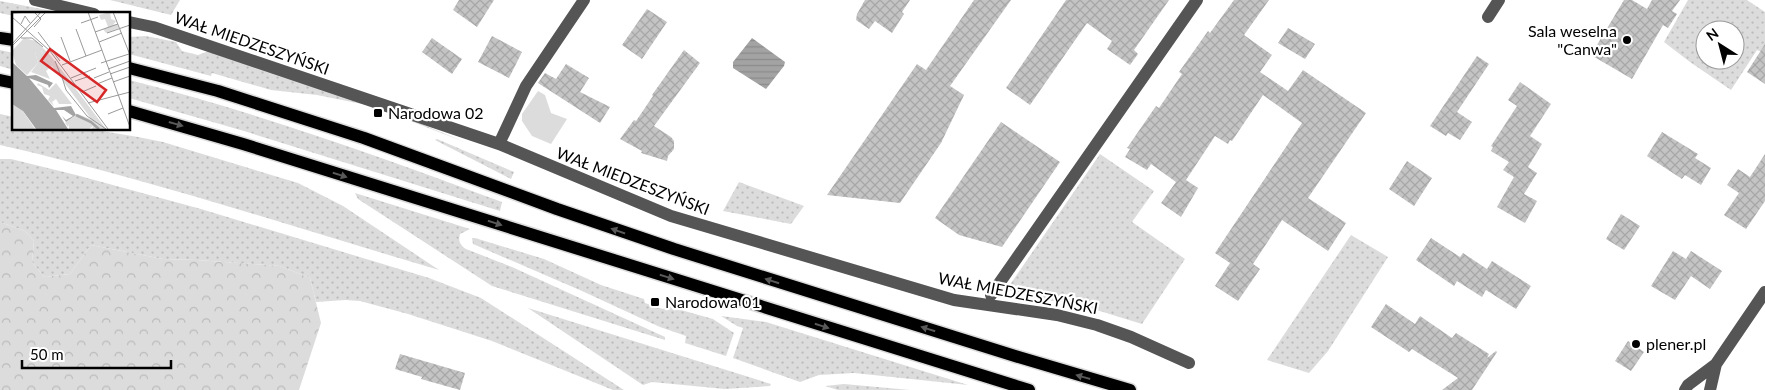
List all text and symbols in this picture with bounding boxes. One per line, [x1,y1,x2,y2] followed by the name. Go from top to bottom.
[172,7,332,78] street label: WAŁ MIEDZESZYŃSKI
[12,12,130,130] inset map
[1695,20,1745,70] north arrow
[1528,21,1617,58] place label: Sala weselna "Canwa"
[1703,24,1721,44] text: N
[1621,34,1633,46] marker: Sala weselna "Canwa"
[388,103,484,122] place label: Narodowa 02
[372,107,384,119] marker: Narodowa 02
[168,121,183,129] one-way arrow
[554,143,712,218] street label: WAŁ MIEDZESZYŃSKI
[332,171,347,179] one-way arrow
[488,219,503,227] one-way arrow
[610,227,625,235] one-way arrow
[937,268,1100,317] street label: WAŁ MIEDZESZYŃSKI
[659,274,674,281] one-way arrow
[765,276,780,284] one-way arrow
[665,292,761,311] place label: Narodowa 01
[649,296,661,308] marker: Narodowa 01
[814,322,829,330] one-way arrow
[920,325,935,332] one-way arrow
[1646,334,1706,353] place label: plener.pl
[22,338,171,370] scale bar
[1630,338,1642,350] marker: plener.pl
[30,345,64,363] text: 50 m
[1075,373,1090,381] one-way arrow

